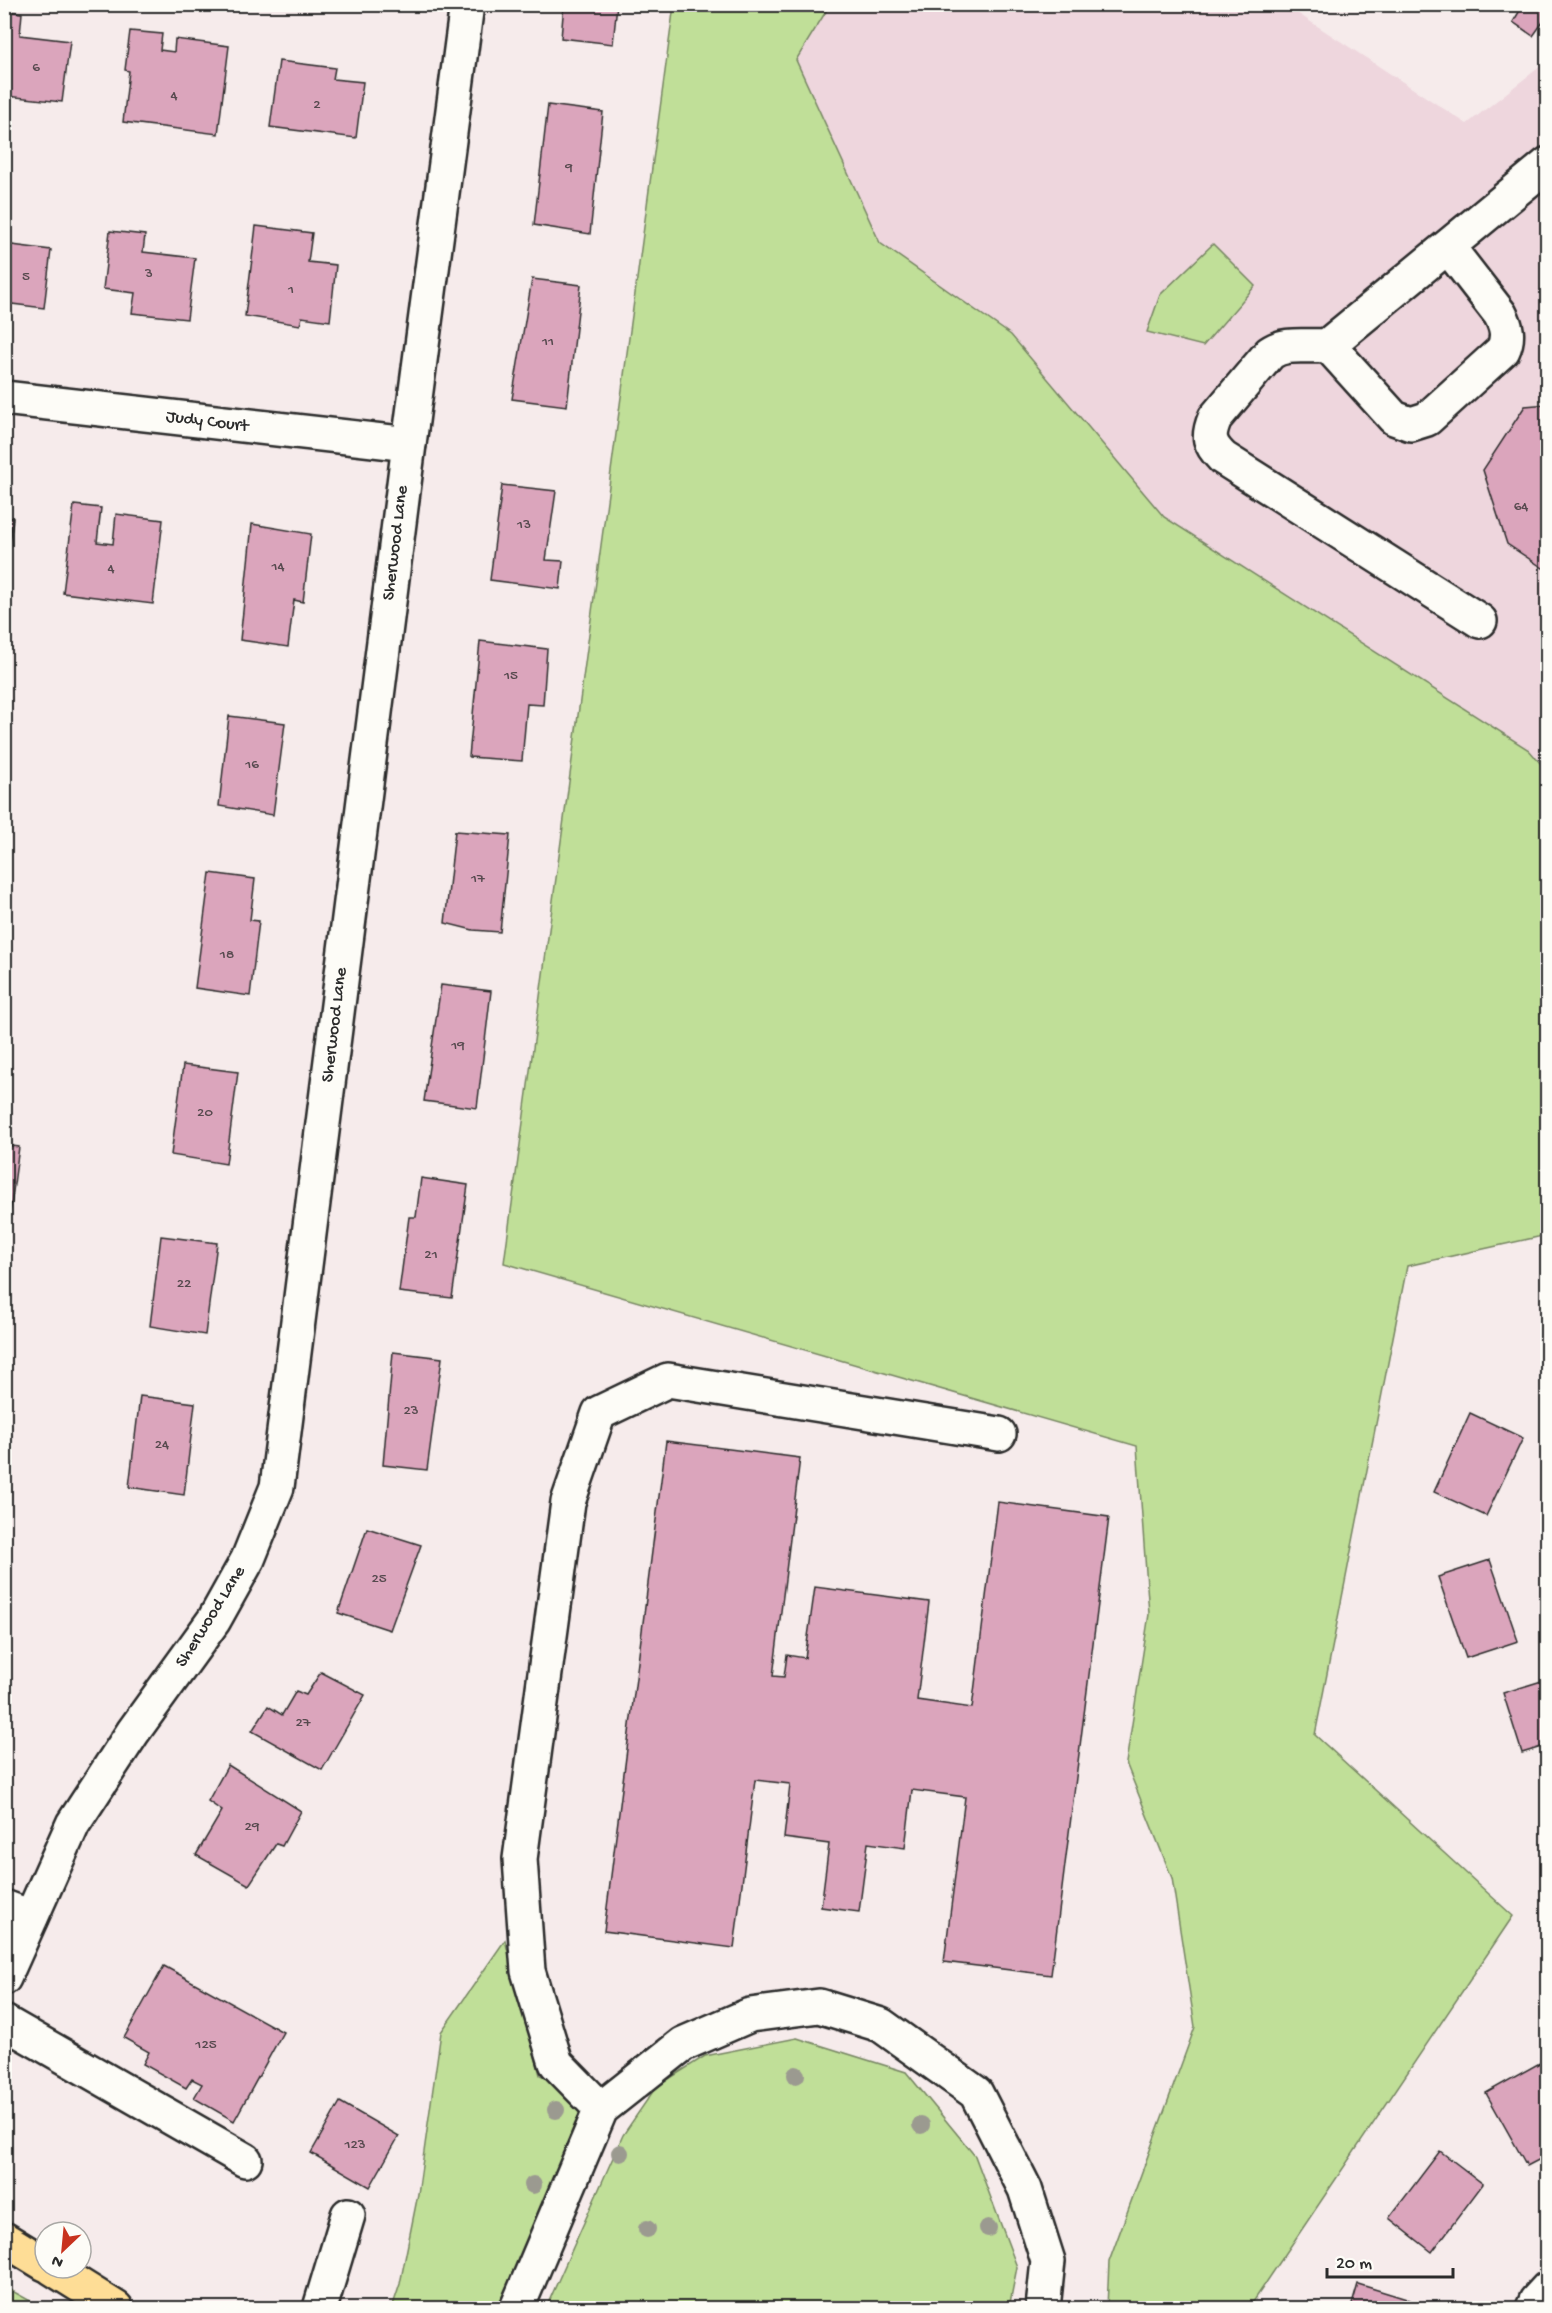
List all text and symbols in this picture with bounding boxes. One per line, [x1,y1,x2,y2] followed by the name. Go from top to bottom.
[32,59,40,77] house number: 6
[170,87,178,105] house number: 4
[313,96,321,114] house number: 2
[564,159,573,177] house number: 9
[144,265,153,283] house number: 3
[22,268,30,286] house number: 5
[287,281,294,299] house number: 1
[541,333,554,351] house number: 11
[165,407,251,438] street label: Judy Court
[379,484,414,602] street label: Sherwood Lane
[1514,498,1528,516] house number: 64
[516,516,531,534] house number: 13
[270,558,285,576] house number: 14
[107,560,115,578] house number: 4
[503,667,518,685] house number: 15
[244,756,259,774] house number: 16
[470,870,486,888] house number: 17
[219,946,234,964] house number: 18
[318,966,353,1084] street label: Sherwood Lane
[450,1037,465,1055] house number: 19
[197,1104,213,1122] house number: 20
[424,1246,438,1264] house number: 21
[177,1275,191,1293] house number: 22
[403,1402,419,1420] house number: 23
[155,1436,169,1454] house number: 24
[171,1562,251,1672] street label: Sherwood Lane
[371,1570,387,1588] house number: 25
[295,1714,312,1732] house number: 27
[245,1818,260,1836] house number: 29
[194,2036,217,2054] house number: 125
[343,2136,366,2154] house number: 123
[33,2220,93,2280] north arrow
[1327,2241,1453,2279] scale bar
[49,2249,67,2271] text: N
[1336,2254,1372,2275] text: 20 m

